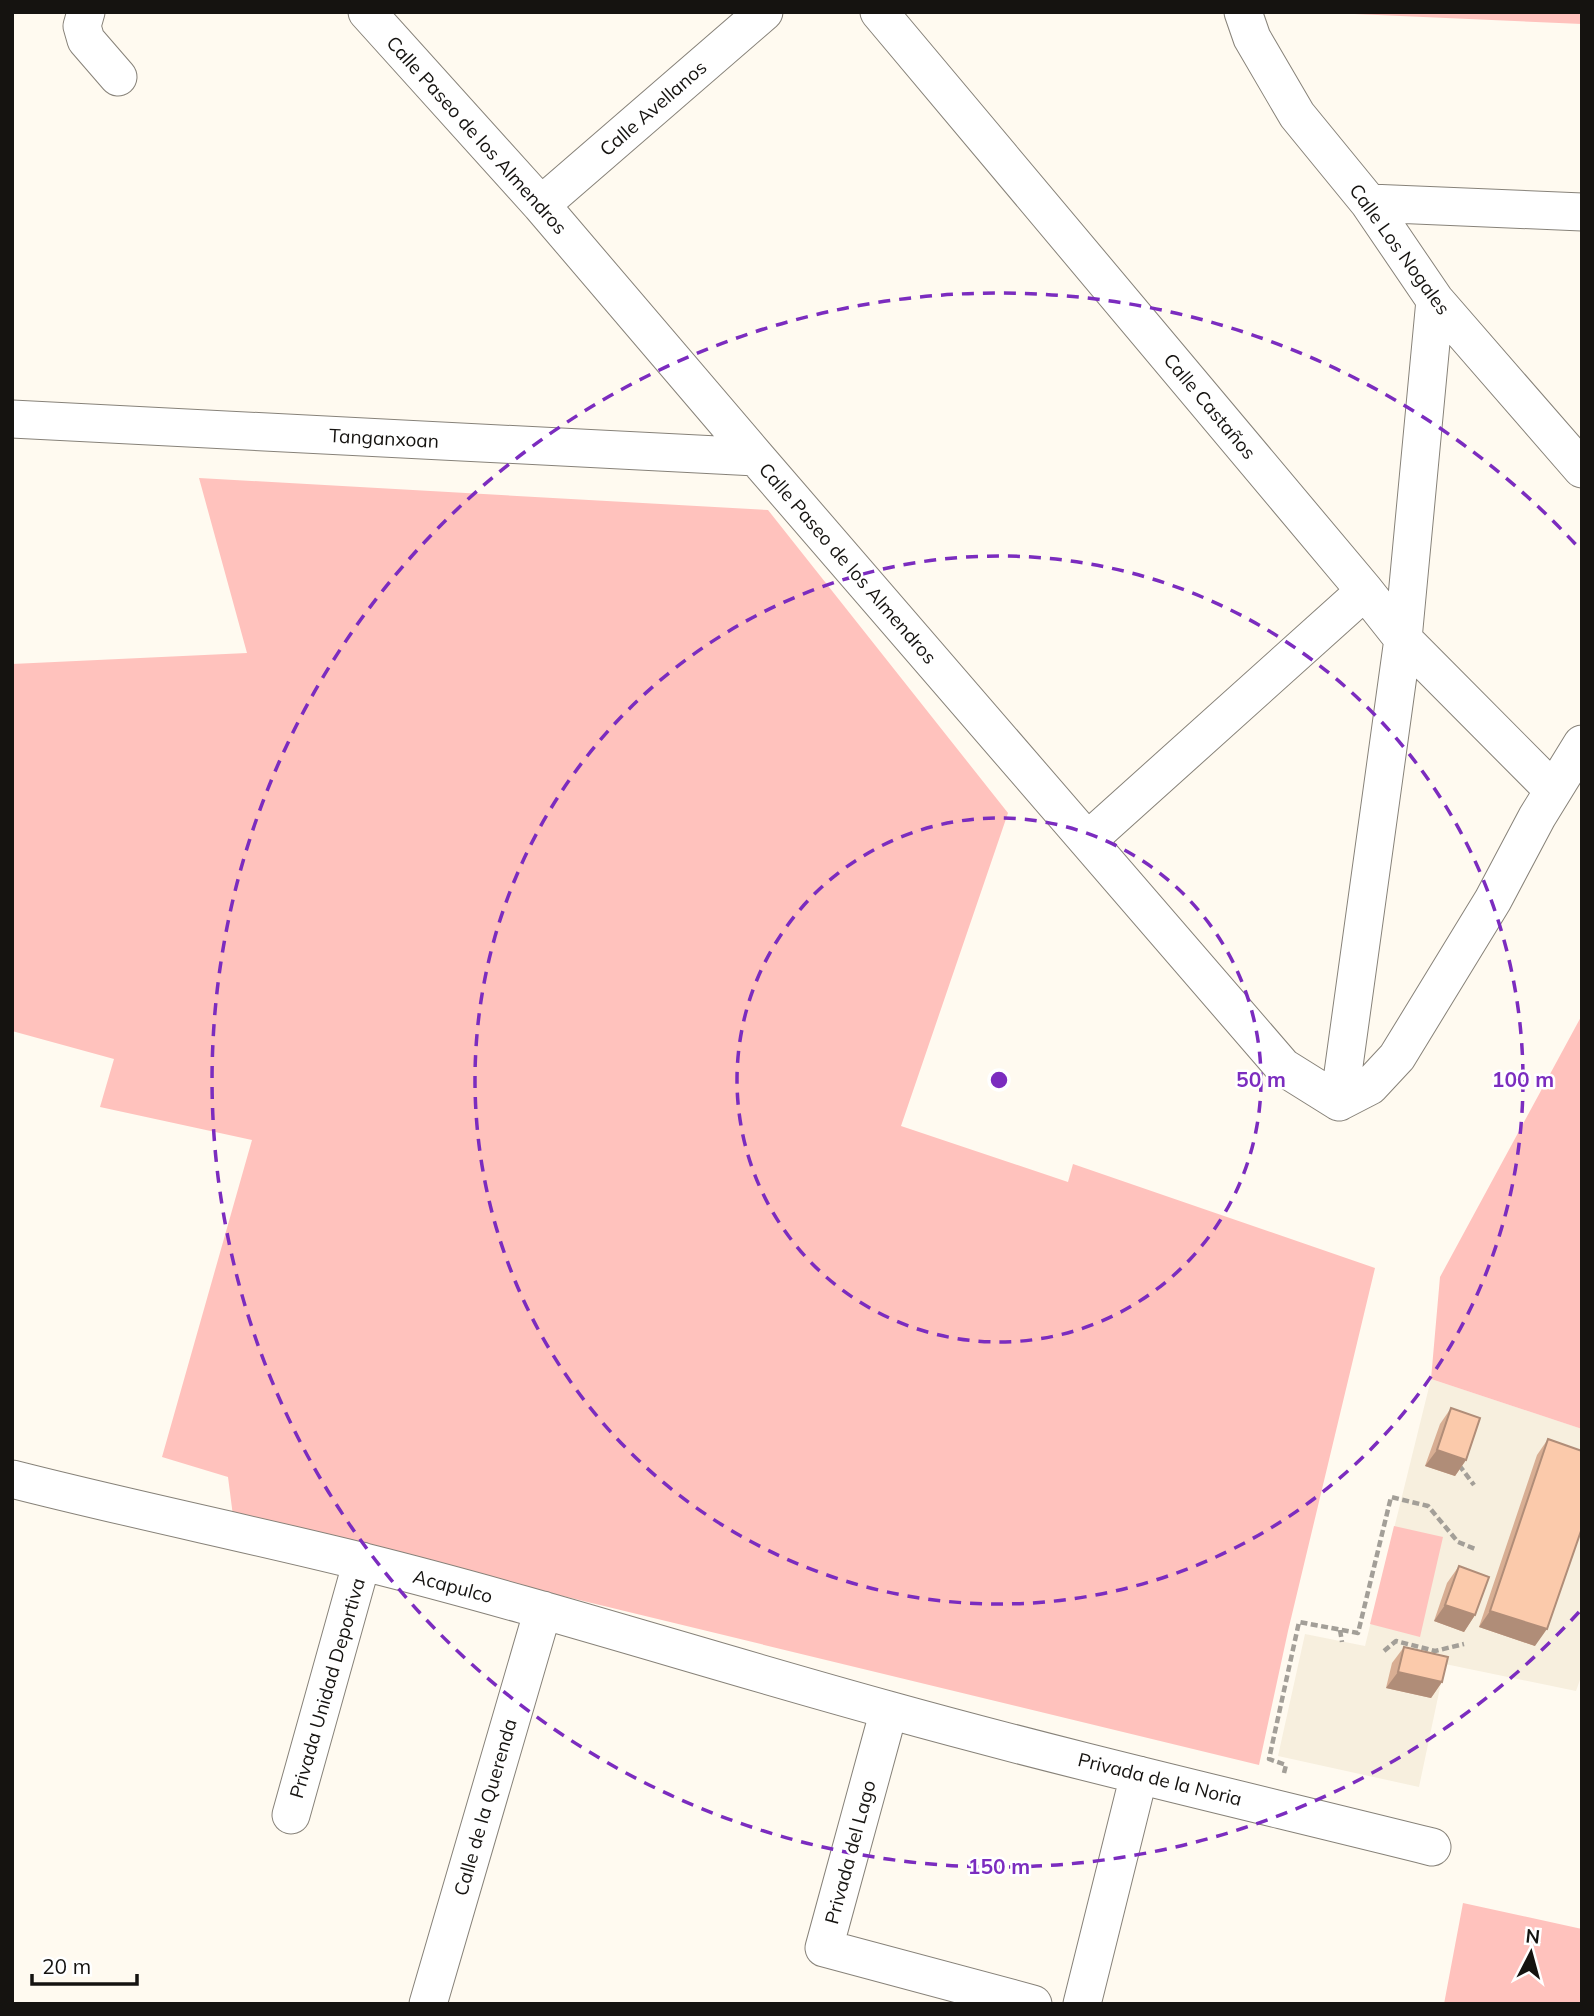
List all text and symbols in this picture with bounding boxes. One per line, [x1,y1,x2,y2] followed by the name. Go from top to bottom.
[381,31,573,239] street label: Calle Paseo de los Almendros
[595,55,711,161] street label: Calle Avellanos
[1344,179,1456,319] street label: Calle Los Nogales
[1159,348,1261,464] street label: Calle Castaños
[329,423,439,453] street label: Tanganxoan
[754,457,942,669] street label: Calle Paseo de los Almendros
[1236,1066,1286,1092] text: 50 m
[1492,1066,1554,1092] text: 100 m
[987,1068,1011,1092] centre of rings
[411,1564,495,1608] street label: Acapulco
[284,1575,370,1801] street label: Privada Unidad Deportiva
[448,1716,522,1898] street label: Calle de la Querenda
[1076,1747,1244,1811] street label: Privada de la Noria
[819,1777,881,1927] street label: Privada del Lago
[968,1853,1030,1879] text: 150 m
[1496,1918,1566,1988] north arrow
[1524,1923,1541,1949] text: N
[32,1942,136,1986] scale bar
[42,1953,91,1979] text: 20 m

